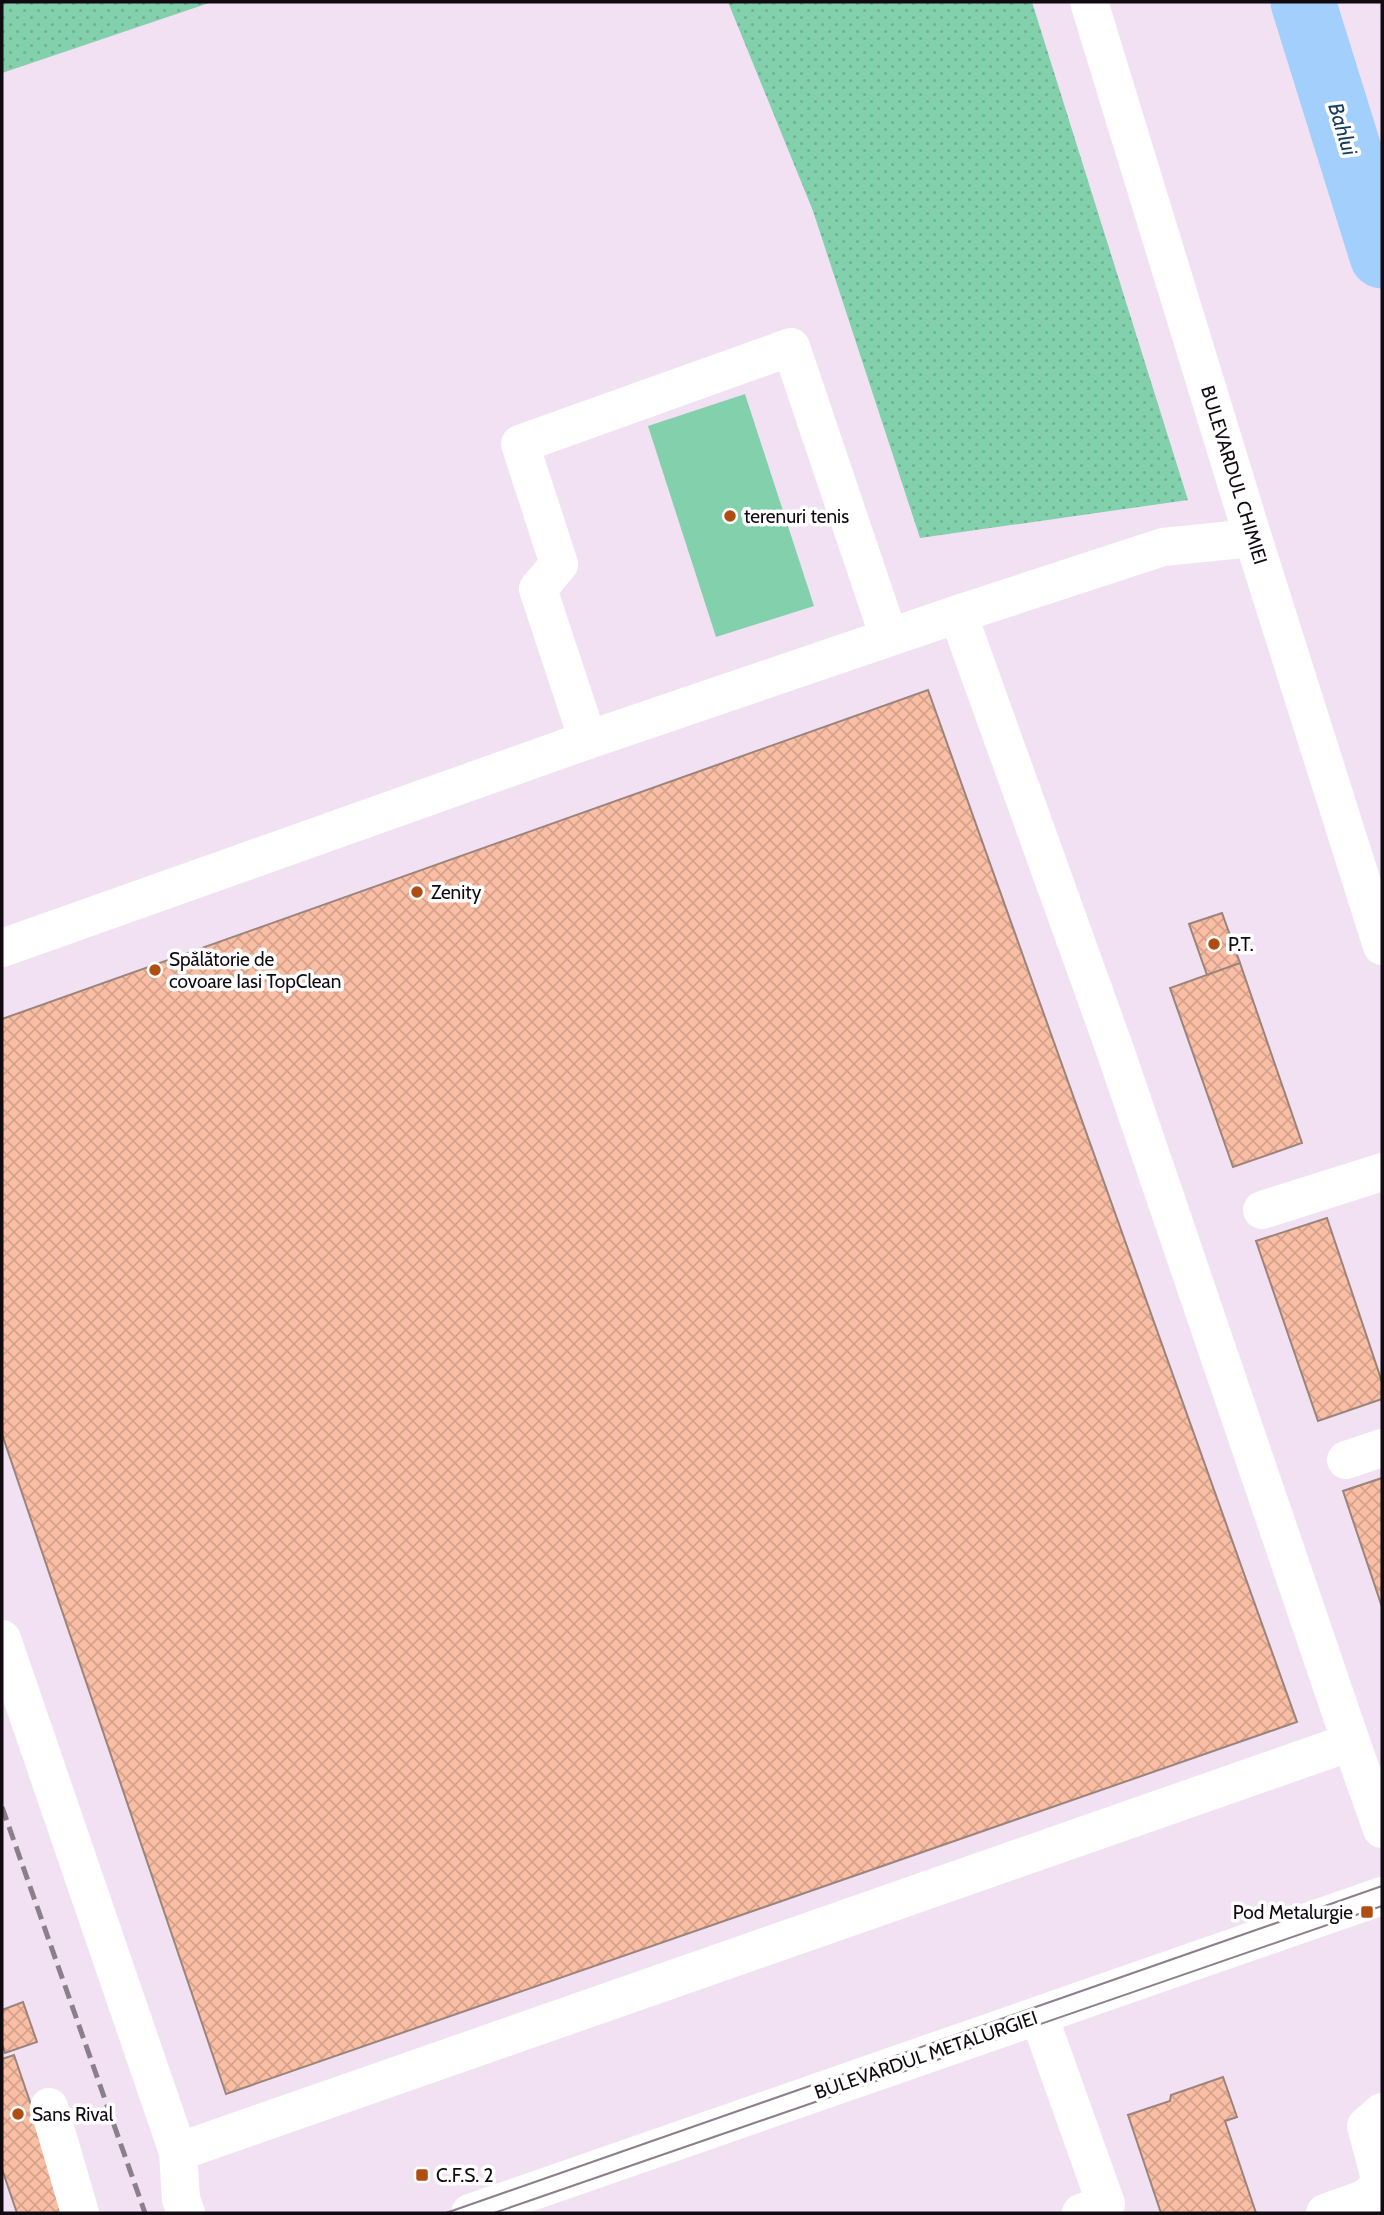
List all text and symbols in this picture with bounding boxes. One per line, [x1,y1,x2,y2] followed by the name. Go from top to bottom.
[1323,100,1363,159] water label: Bahlui
[1196,383,1272,567] street label: BULEVARDUL CHIMIEI
[744,505,849,528] place label: terenuri tenis
[722,508,738,524] marker: terenuri tenis
[431,881,482,904] place label: Zenity
[409,884,425,900] marker: Zenity
[1228,933,1254,956] place label: P.T.
[1206,936,1222,952] marker: P.T.
[169,948,341,993] place label: Spălătorie de covoare Iasi TopClean
[147,962,163,978] marker: Spălătorie de covoare Iasi TopClean
[1233,1901,1353,1924] place label: Pod Metalurgie
[1359,1904,1375,1920] marker: Pod Metalurgie
[811,2006,1041,2104] street label: BULEVARDUL METALURGIEI
[32,2103,114,2126] place label: Sans Rival
[10,2106,26,2122] marker: Sans Rival
[436,2164,494,2187] place label: C.F.S. 2
[414,2167,430,2183] marker: C.F.S. 2

